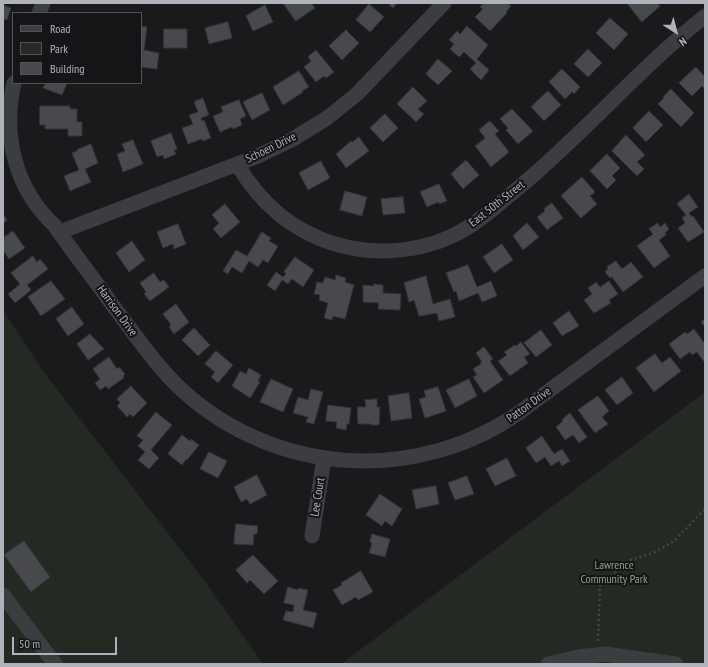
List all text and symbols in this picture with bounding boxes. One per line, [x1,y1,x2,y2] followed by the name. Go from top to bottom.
[12,12,142,84] legend
[656,12,696,52] north arrow
[50,21,70,36] text: Road
[677,34,690,49] text: N
[50,41,68,56] text: Park
[50,61,85,76] text: Building
[243,130,299,166] street label: Schoen Drive
[466,178,528,230] street label: East 50th Street
[94,283,140,339] street label: Harrison Drive
[504,384,554,426] street label: Patton Drive
[308,476,328,518] street label: Lee Court
[580,559,648,587] park label: Lawrence Community Park
[14,629,119,655] scale bar
[19,636,40,651] text: 50 m

